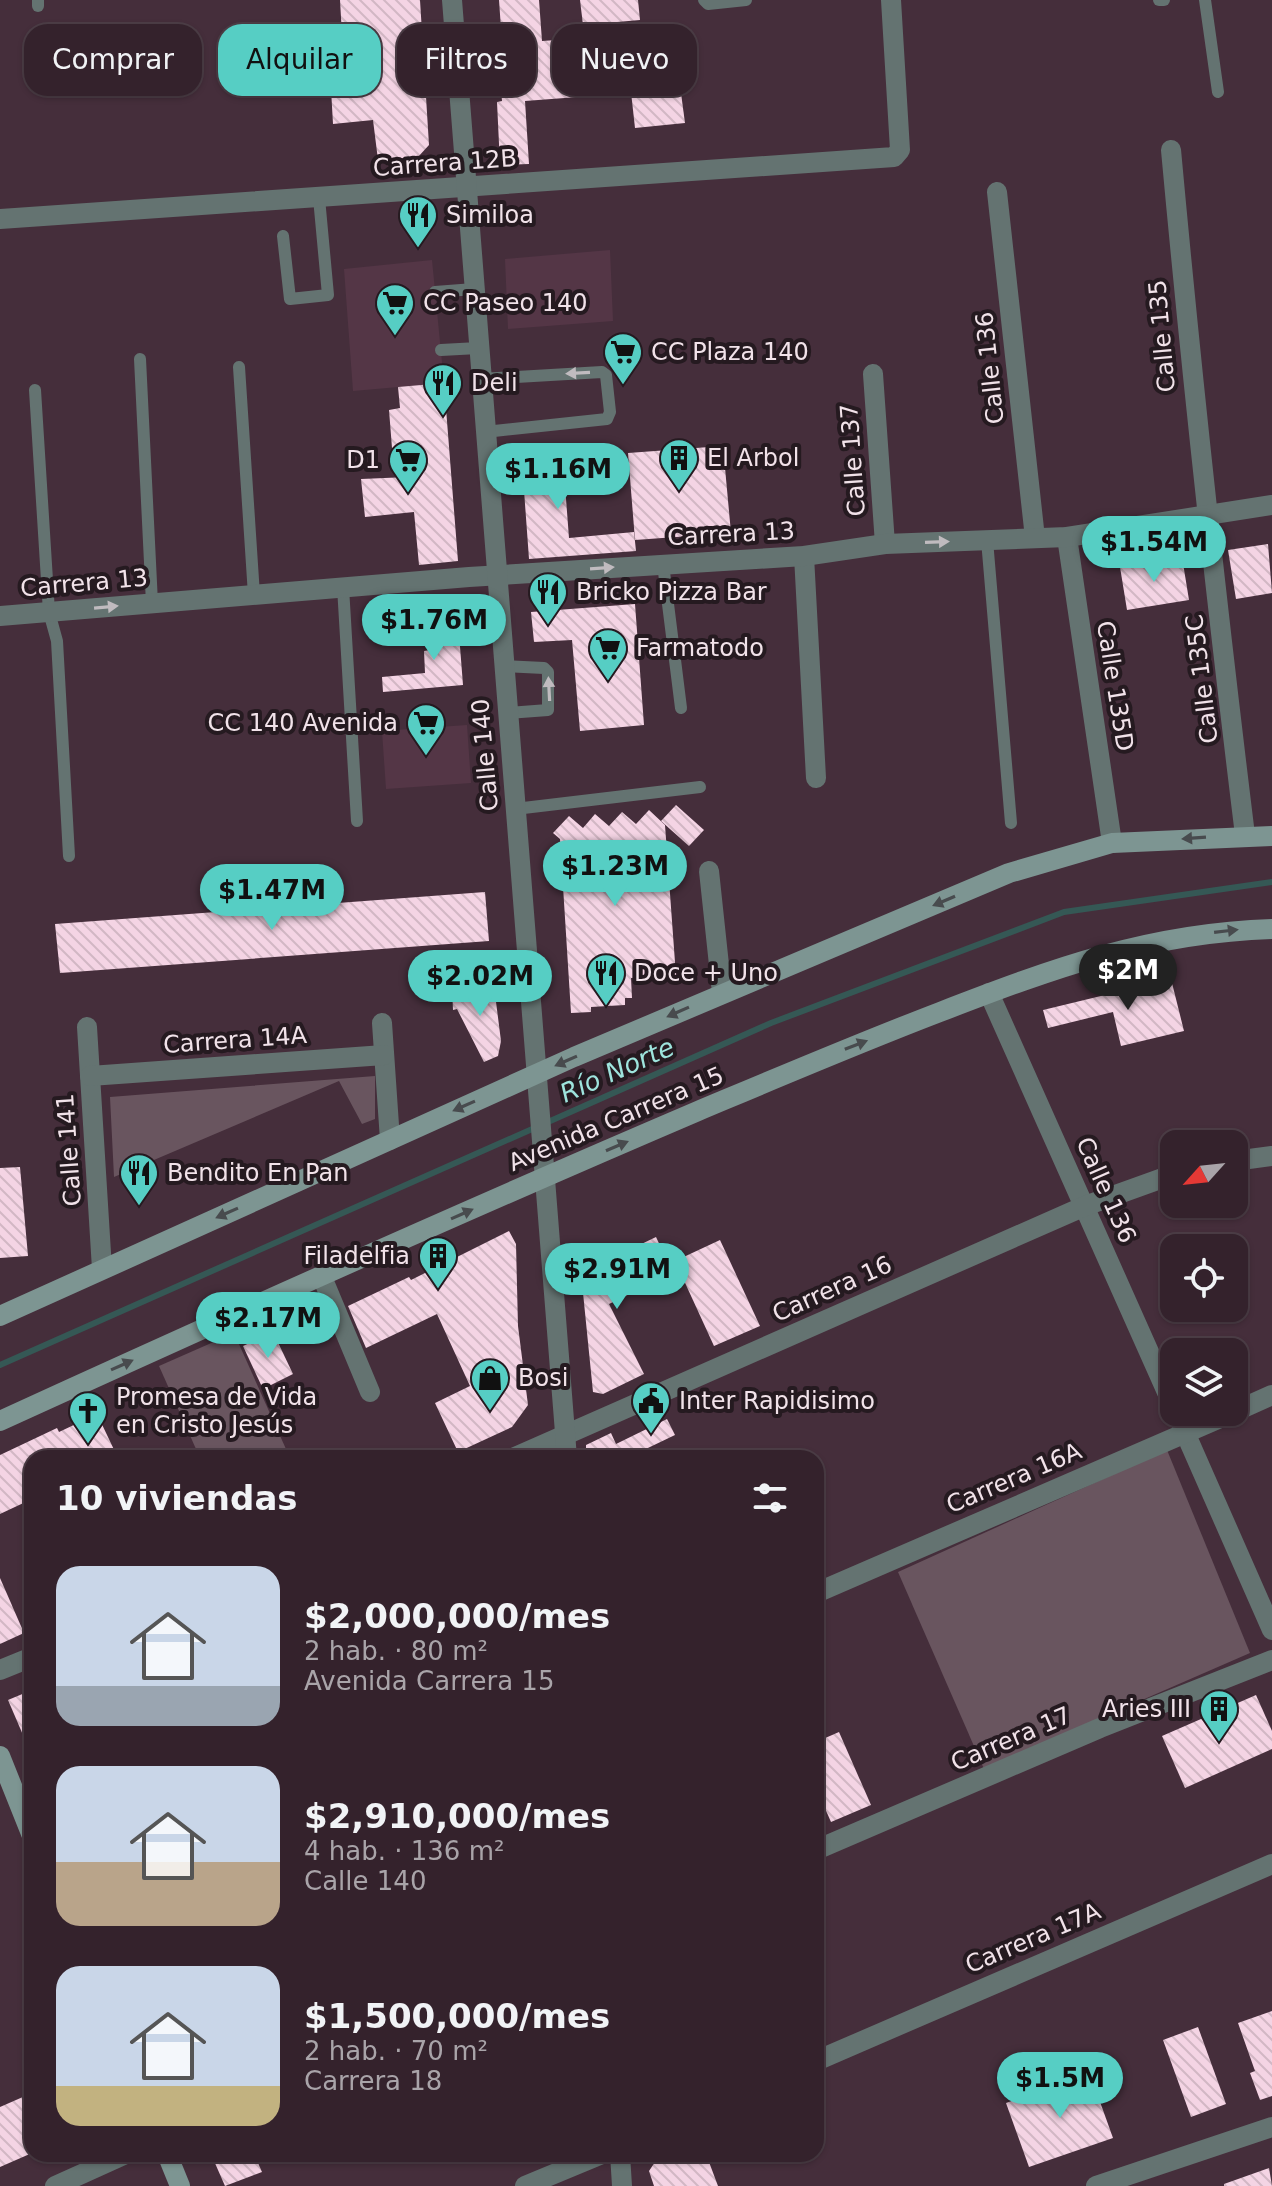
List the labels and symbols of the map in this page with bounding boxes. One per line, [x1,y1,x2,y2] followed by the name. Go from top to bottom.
[372,144,518,182] street label: Carrera 12B
[397,194,439,249] restaurant icon: Similoa
[446,201,534,229] place label: Similoa
[1143,278,1181,394] street label: Calle 135
[374,282,416,337] supermarket icon: CC Paseo 140
[423,289,588,317] place label: CC Paseo 140
[970,310,1010,426] street label: Calle 136
[602,331,644,386] supermarket icon: CC Plaza 140
[651,338,809,366] place label: CC Plaza 140
[422,362,464,417] restaurant icon: Deli
[565,366,590,379] one-way arrow
[471,369,518,397] place label: Deli
[835,403,871,517] street label: Calle 137
[658,437,700,492] building icon: El Arbol
[387,439,429,494] supermarket icon: D1
[493,443,623,511] pin: $1.16M
[707,444,799,472] place label: El Arbol
[346,446,380,474] place label: D1
[1089,516,1219,584] pin: $1.54M
[666,517,796,551] street label: Carrera 13
[925,535,950,548] one-way arrow
[590,561,615,574] one-way arrow
[19,563,149,603] street label: Carrera 13
[527,571,569,626] restaurant icon: Bricko Pizza Bar
[576,578,767,606] place label: Bricko Pizza Bar
[369,594,499,662] pin: $1.76M
[94,600,119,613] one-way arrow
[1180,613,1224,745] street label: Calle 135C
[1091,619,1139,753] street label: Calle 135D
[587,627,629,682] supermarket icon: Farmatodo
[636,634,764,662] place label: Farmatodo
[542,676,555,701] one-way arrow
[466,697,504,813] street label: Calle 140
[405,702,447,757] supermarket icon: CC 140 Avenida
[208,709,398,737] place label: CC 140 Avenida
[1181,832,1206,845] one-way arrow
[550,840,680,908] pin: $1.23M
[207,864,337,932] pin: $1.47M
[932,894,956,907] one-way arrow
[1214,925,1239,938] one-way arrow
[1089,944,1167,1012] pin: $2M
[415,950,545,1018] pin: $2.02M
[585,952,627,1007] restaurant icon: Doce + Uno
[634,959,778,987] place label: Doce + Uno
[667,1005,690,1018] one-way arrow
[162,1021,308,1059] street label: Carrera 14A
[555,1032,679,1108] water label: Río Norte
[844,1038,868,1051] one-way arrow
[554,1054,578,1068] one-way arrow
[504,1061,728,1177] street label: Avenida Carrera 15
[51,1093,87,1207] street label: Calle 141
[452,1100,476,1113] one-way arrow
[1160,1130,1248,1218] north arrow
[1070,1133,1142,1247] street label: Calle 136
[605,1139,629,1153] one-way arrow
[118,1152,160,1207] restaurant icon: Bendito En Pan
[167,1159,348,1187] place label: Bendito En Pan
[215,1206,239,1220] one-way arrow
[450,1207,474,1221] one-way arrow
[417,1235,459,1290] building icon: Filadelfia
[303,1242,410,1270] place label: Filadelfia
[552,1243,682,1311] pin: $2.91M
[768,1250,896,1328] street label: Carrera 16
[203,1292,333,1360] pin: $2.17M
[469,1357,511,1412] shop icon: Bosi
[110,1359,134,1372] one-way arrow
[518,1364,568,1392] place label: Bosi
[630,1380,672,1435] public building icon: Inter Rapidisimo
[116,1383,317,1439] place label: Promesa de Vida en Cristo Jesús
[679,1387,875,1415] place label: Inter Rapidisimo
[67,1390,109,1445] church icon: Promesa de Vida en Cristo Jesús
[942,1437,1086,1519] street label: Carrera 16A
[1198,1688,1240,1743] building icon: Aries III
[1102,1695,1191,1723] place label: Aries III
[947,1701,1075,1777] street label: Carrera 17
[961,1897,1105,1979] street label: Carrera 17A
[1004,2052,1116,2120] pin: $1.5M

